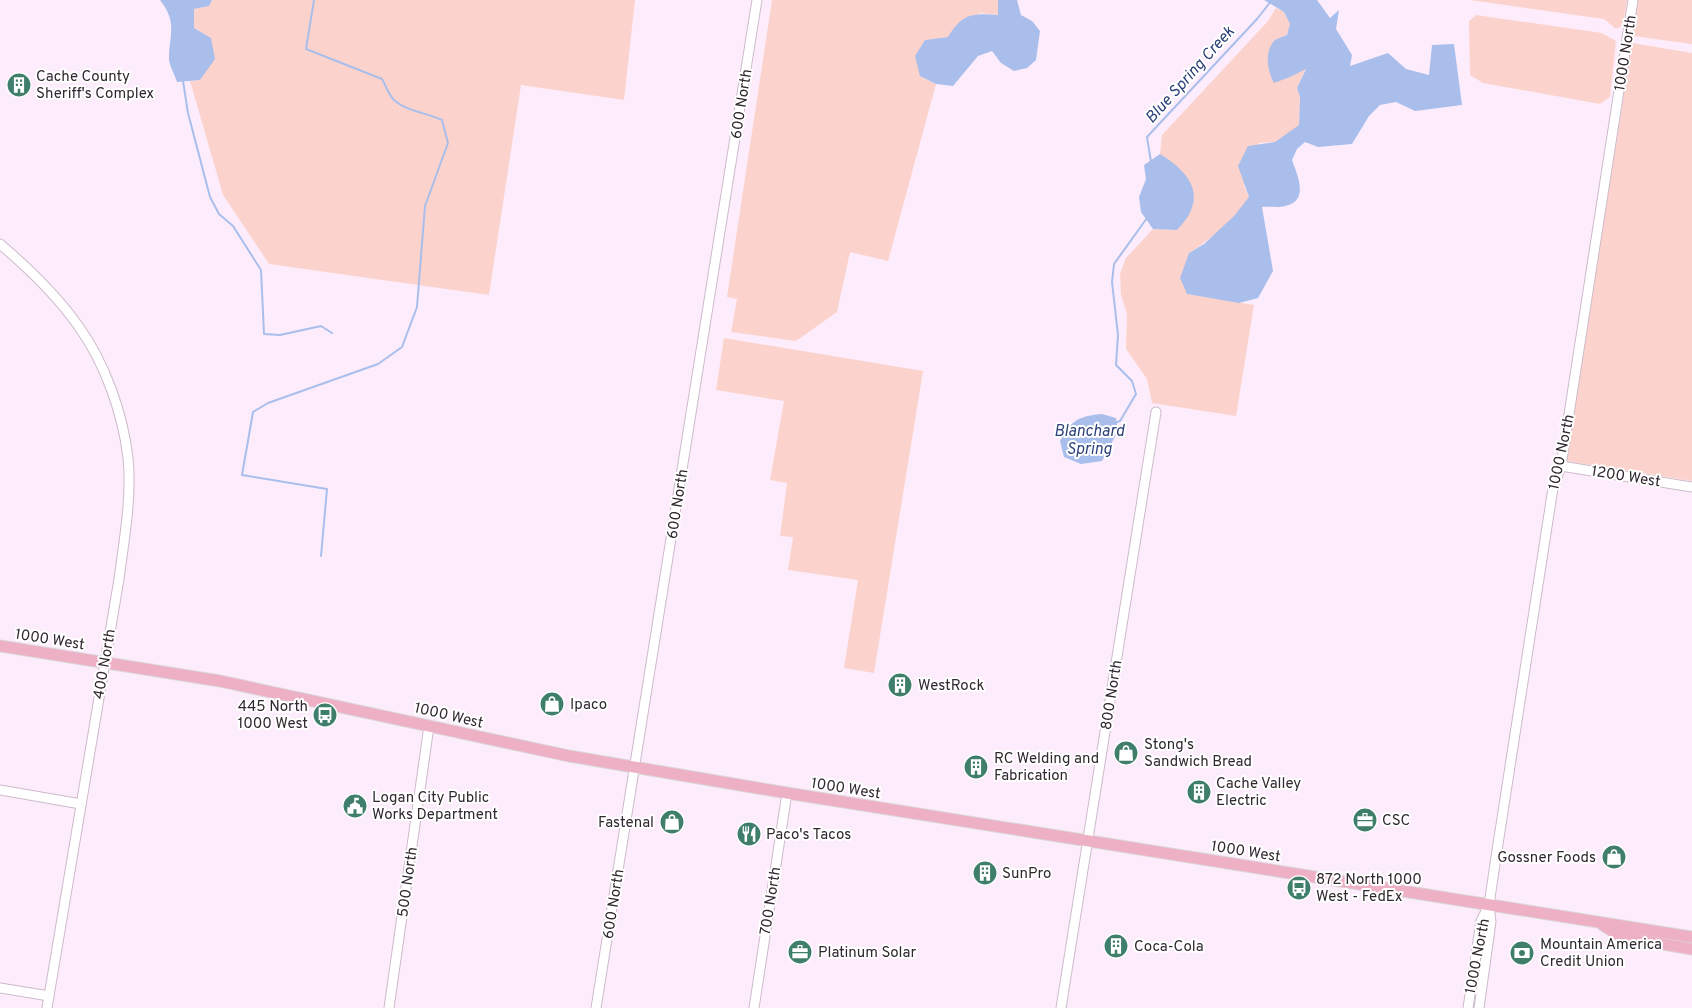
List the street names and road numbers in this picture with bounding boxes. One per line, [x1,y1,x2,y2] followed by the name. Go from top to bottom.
[1611,14,1642,93] street label: 1000 North
[728,68,757,141] street label: 600 North
[1545,413,1580,492] street label: 1000 North
[1590,463,1662,492] street label: 1200 West
[664,468,693,541] street label: 600 North
[14,626,86,655] street label: 1000 West
[90,628,121,701] street label: 400 North
[1098,659,1127,732] street label: 800 North
[412,699,485,734] street label: 1000 West
[810,775,882,804] street label: 1000 West
[1210,838,1282,867] street label: 1000 West
[394,846,423,919] street label: 500 North
[757,866,786,937] street label: 700 North
[600,868,629,941] street label: 600 North
[1462,917,1495,996] street label: 1000 North

